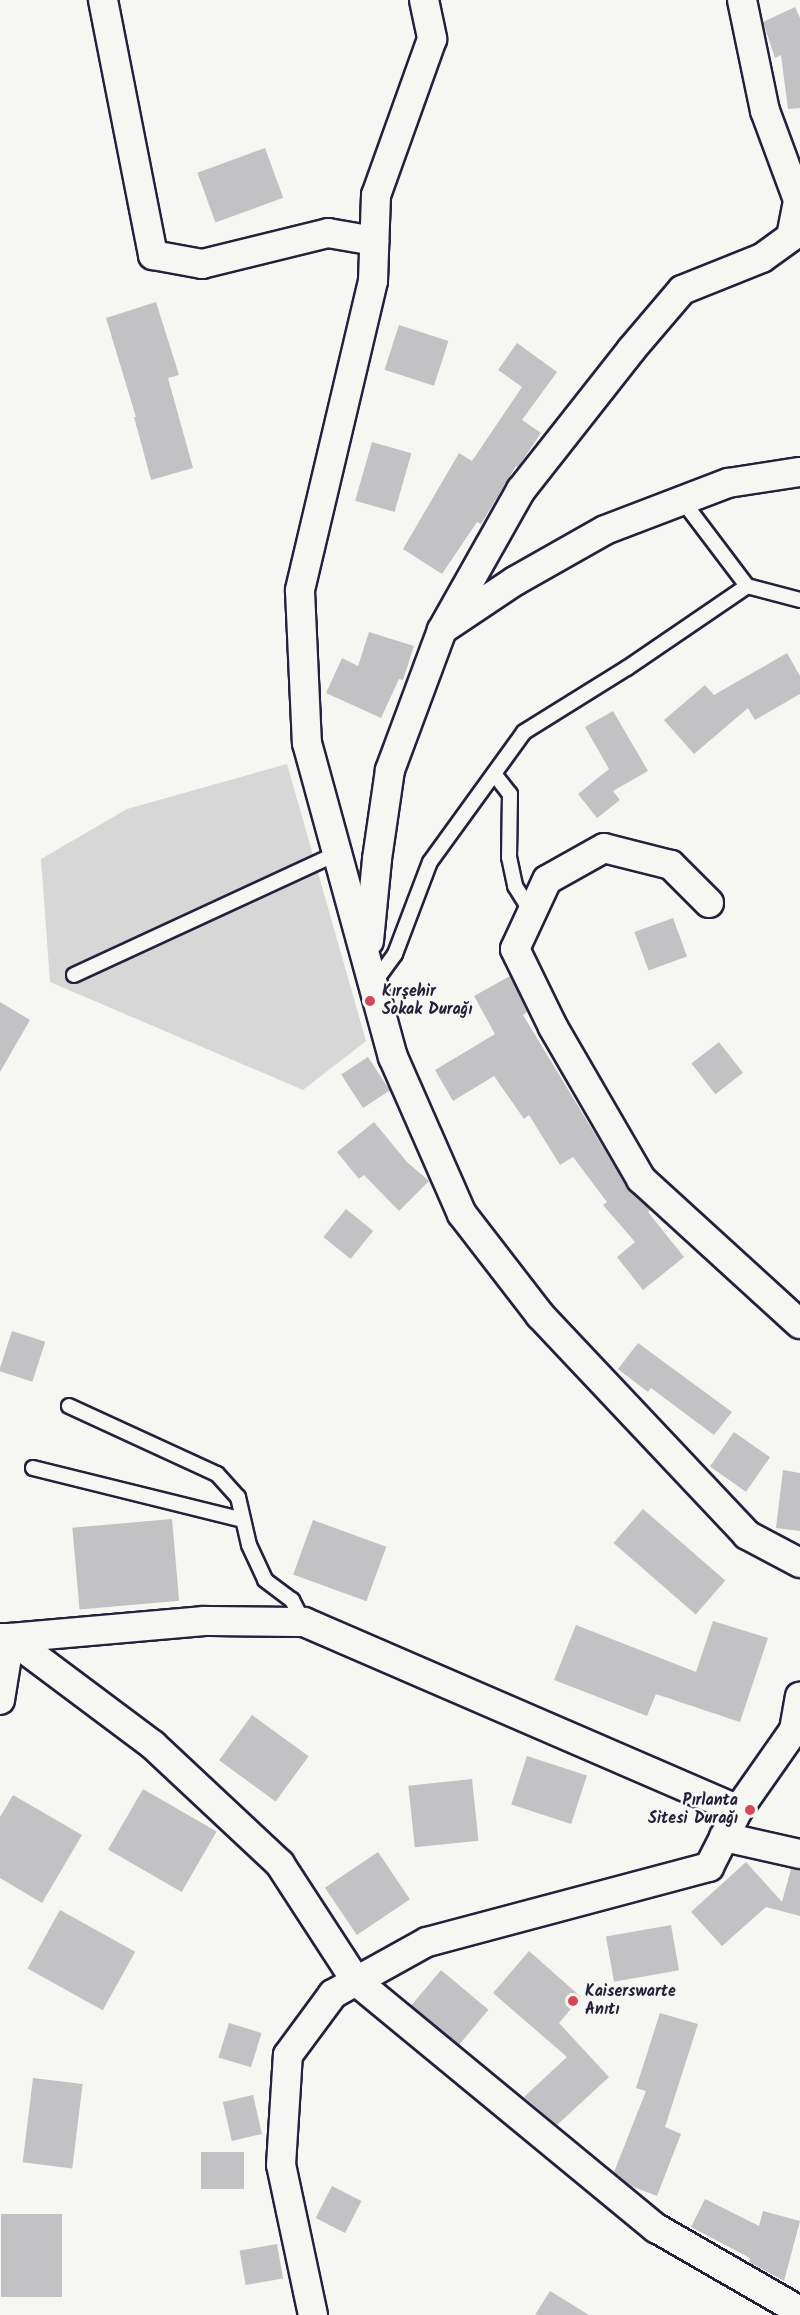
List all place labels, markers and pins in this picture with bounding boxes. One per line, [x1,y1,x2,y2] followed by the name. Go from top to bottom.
[382,982,472,1020] place label: Kırşehir Sokak Durağı
[363,994,377,1008] marker: Kırşehir Sokak Durağı
[648,1791,738,1829] place label: Pırlanta Sitesi Durağı
[743,1803,757,1817] marker: Pırlanta Sitesi Durağı
[585,1982,676,2020] place label: Kaiserswarte Anıtı
[566,1994,580,2008] marker: Kaiserswarte Anıtı

